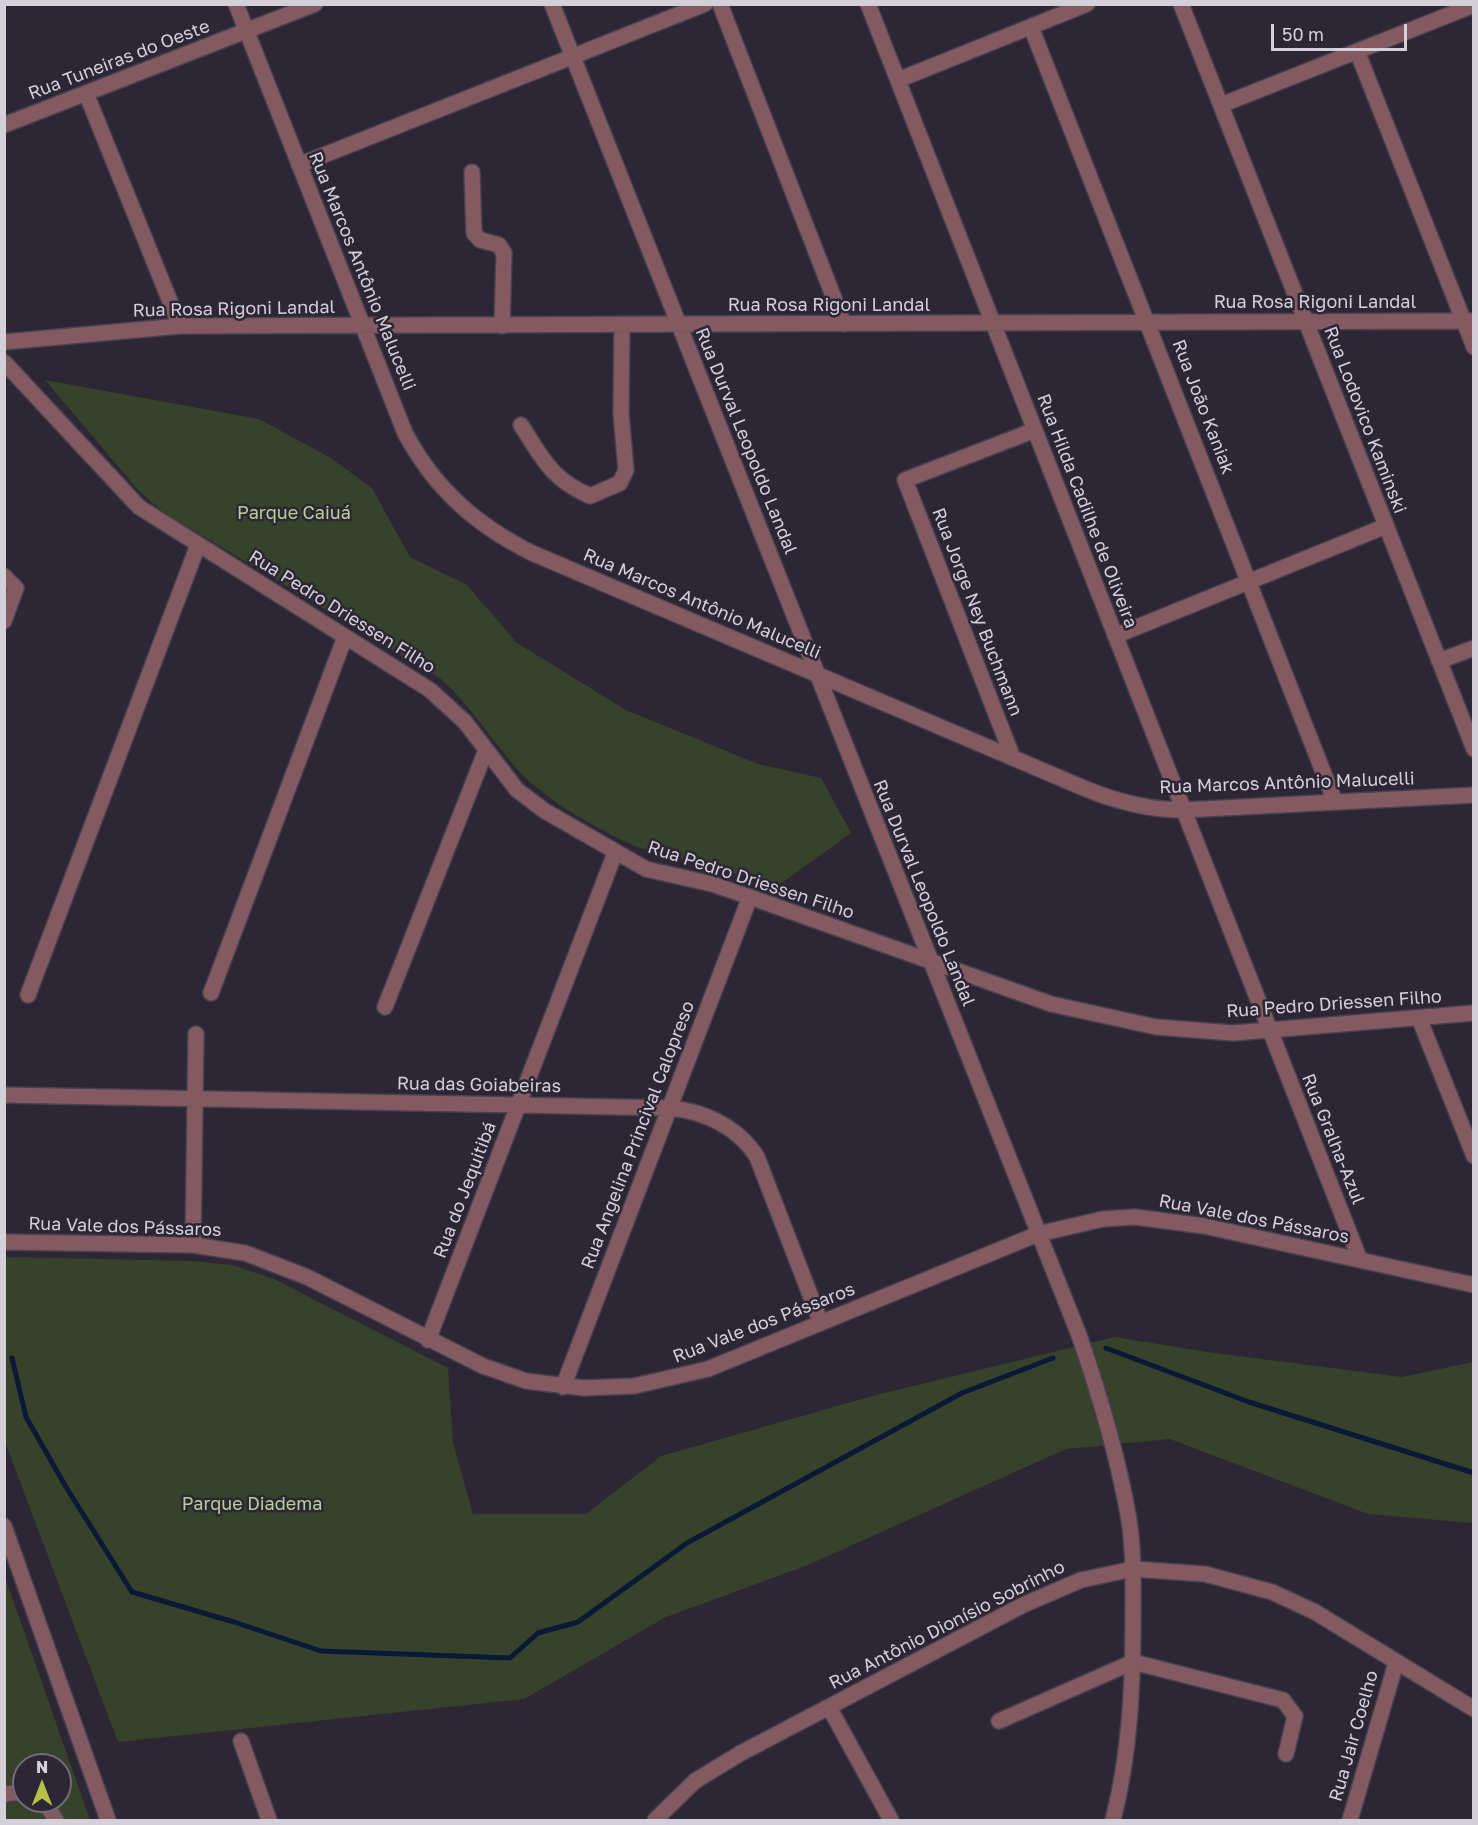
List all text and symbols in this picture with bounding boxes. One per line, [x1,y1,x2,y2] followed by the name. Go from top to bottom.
[1274,12,1410,50] scale bar
[25,15,213,105] street label: Rua Tuneiras do Oeste
[1282,23,1324,45] text: 50 m
[304,148,420,394] street label: Rua Marcos Antônio Malucelli
[1214,291,1416,313] street label: Rua Rosa Rigoni Landal
[728,294,930,316] street label: Rua Rosa Rigoni Landal
[133,296,335,322] street label: Rua Rosa Rigoni Landal
[1319,323,1411,517] street label: Rua Lodovico Kaminski
[691,325,801,557] street label: Rua Durval Leopoldo Landal
[1167,337,1239,477] street label: Rua João Kaniak
[1032,391,1142,631] street label: Rua Hilda Cadilhe de Oliveira
[237,502,351,524] park label: Parque Caiuá
[927,505,1027,719] street label: Rua Jorge Ney Buchmann
[580,544,824,664] street label: Rua Marcos Antônio Malucelli
[245,546,439,678] street label: Rua Pedro Driessen Filho
[1159,768,1415,798] street label: Rua Marcos Antônio Malucelli
[869,777,979,1009] street label: Rua Durval Leopoldo Landal
[645,836,857,924] street label: Rua Pedro Driessen Filho
[1226,986,1442,1022] street label: Rua Pedro Driessen Filho
[577,998,699,1272] street label: Rua Angelina Princival Calopreso
[1297,1070,1369,1208] street label: Rua Gralha-Azul
[397,1073,561,1097] street label: Rua das Goiabeiras
[429,1119,501,1261] street label: Rua do Jequitibá
[1157,1190,1351,1248] street label: Rua Vale dos Pássaros
[28,1213,222,1241] street label: Rua Vale dos Pássaros
[670,1278,858,1368] street label: Rua Vale dos Pássaros
[182,1493,322,1515] park label: Parque Diadema
[826,1556,1068,1694] street label: Rua Antônio Dionísio Sobrinho
[1325,1668,1383,1804] street label: Rua Jair Coelho
[12,1753,72,1813] north arrow
[36,1757,48,1777] text: N

